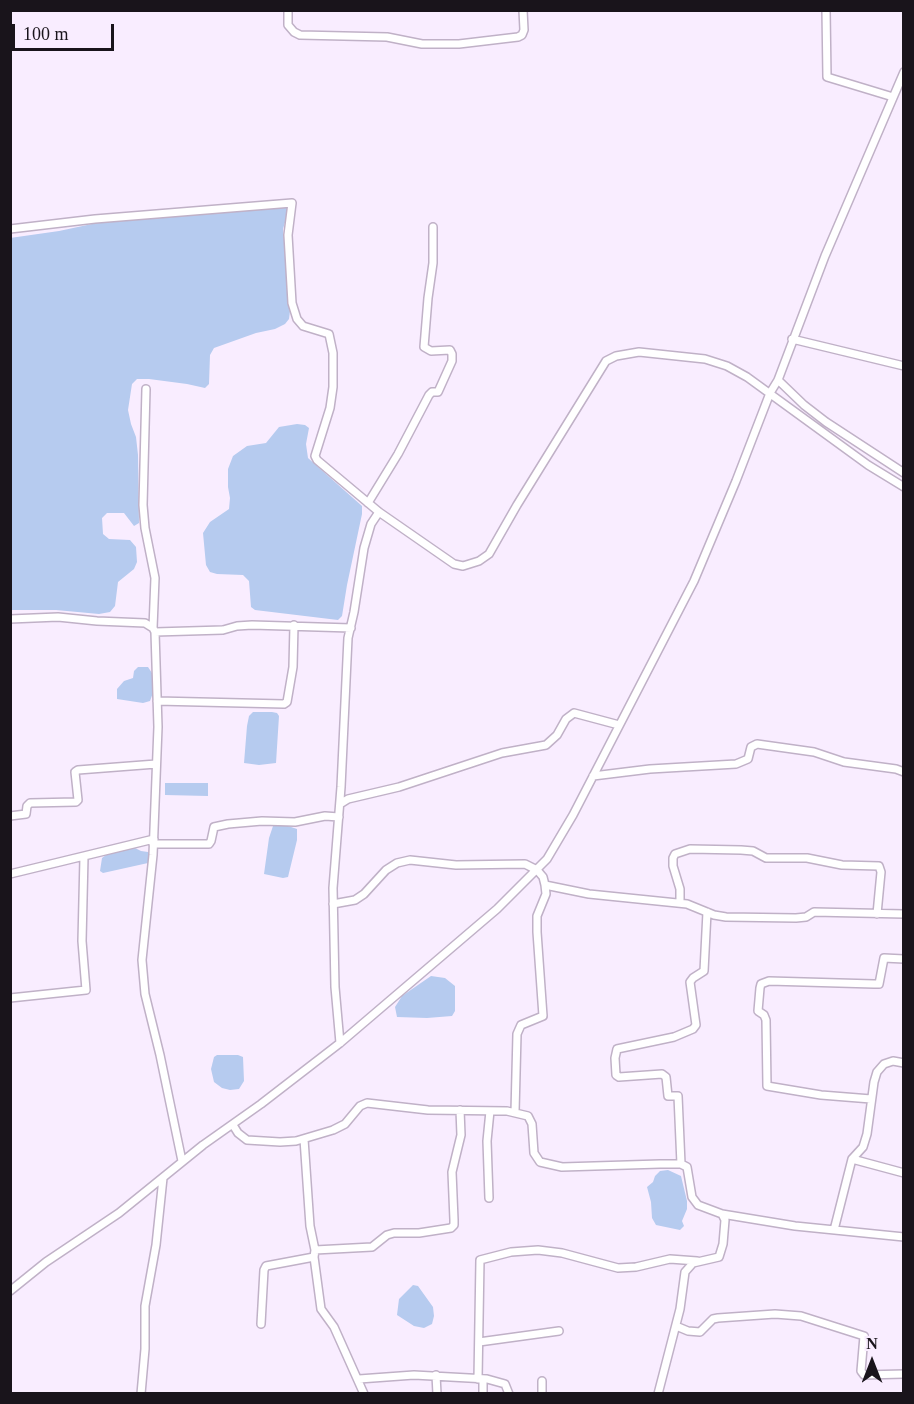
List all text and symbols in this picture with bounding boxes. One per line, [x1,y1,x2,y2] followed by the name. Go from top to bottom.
[15,12,117,50] scale bar
[23,24,69,44] text: 100 m
[842,1332,902,1392] north arrow
[866,1335,878,1352] text: N

